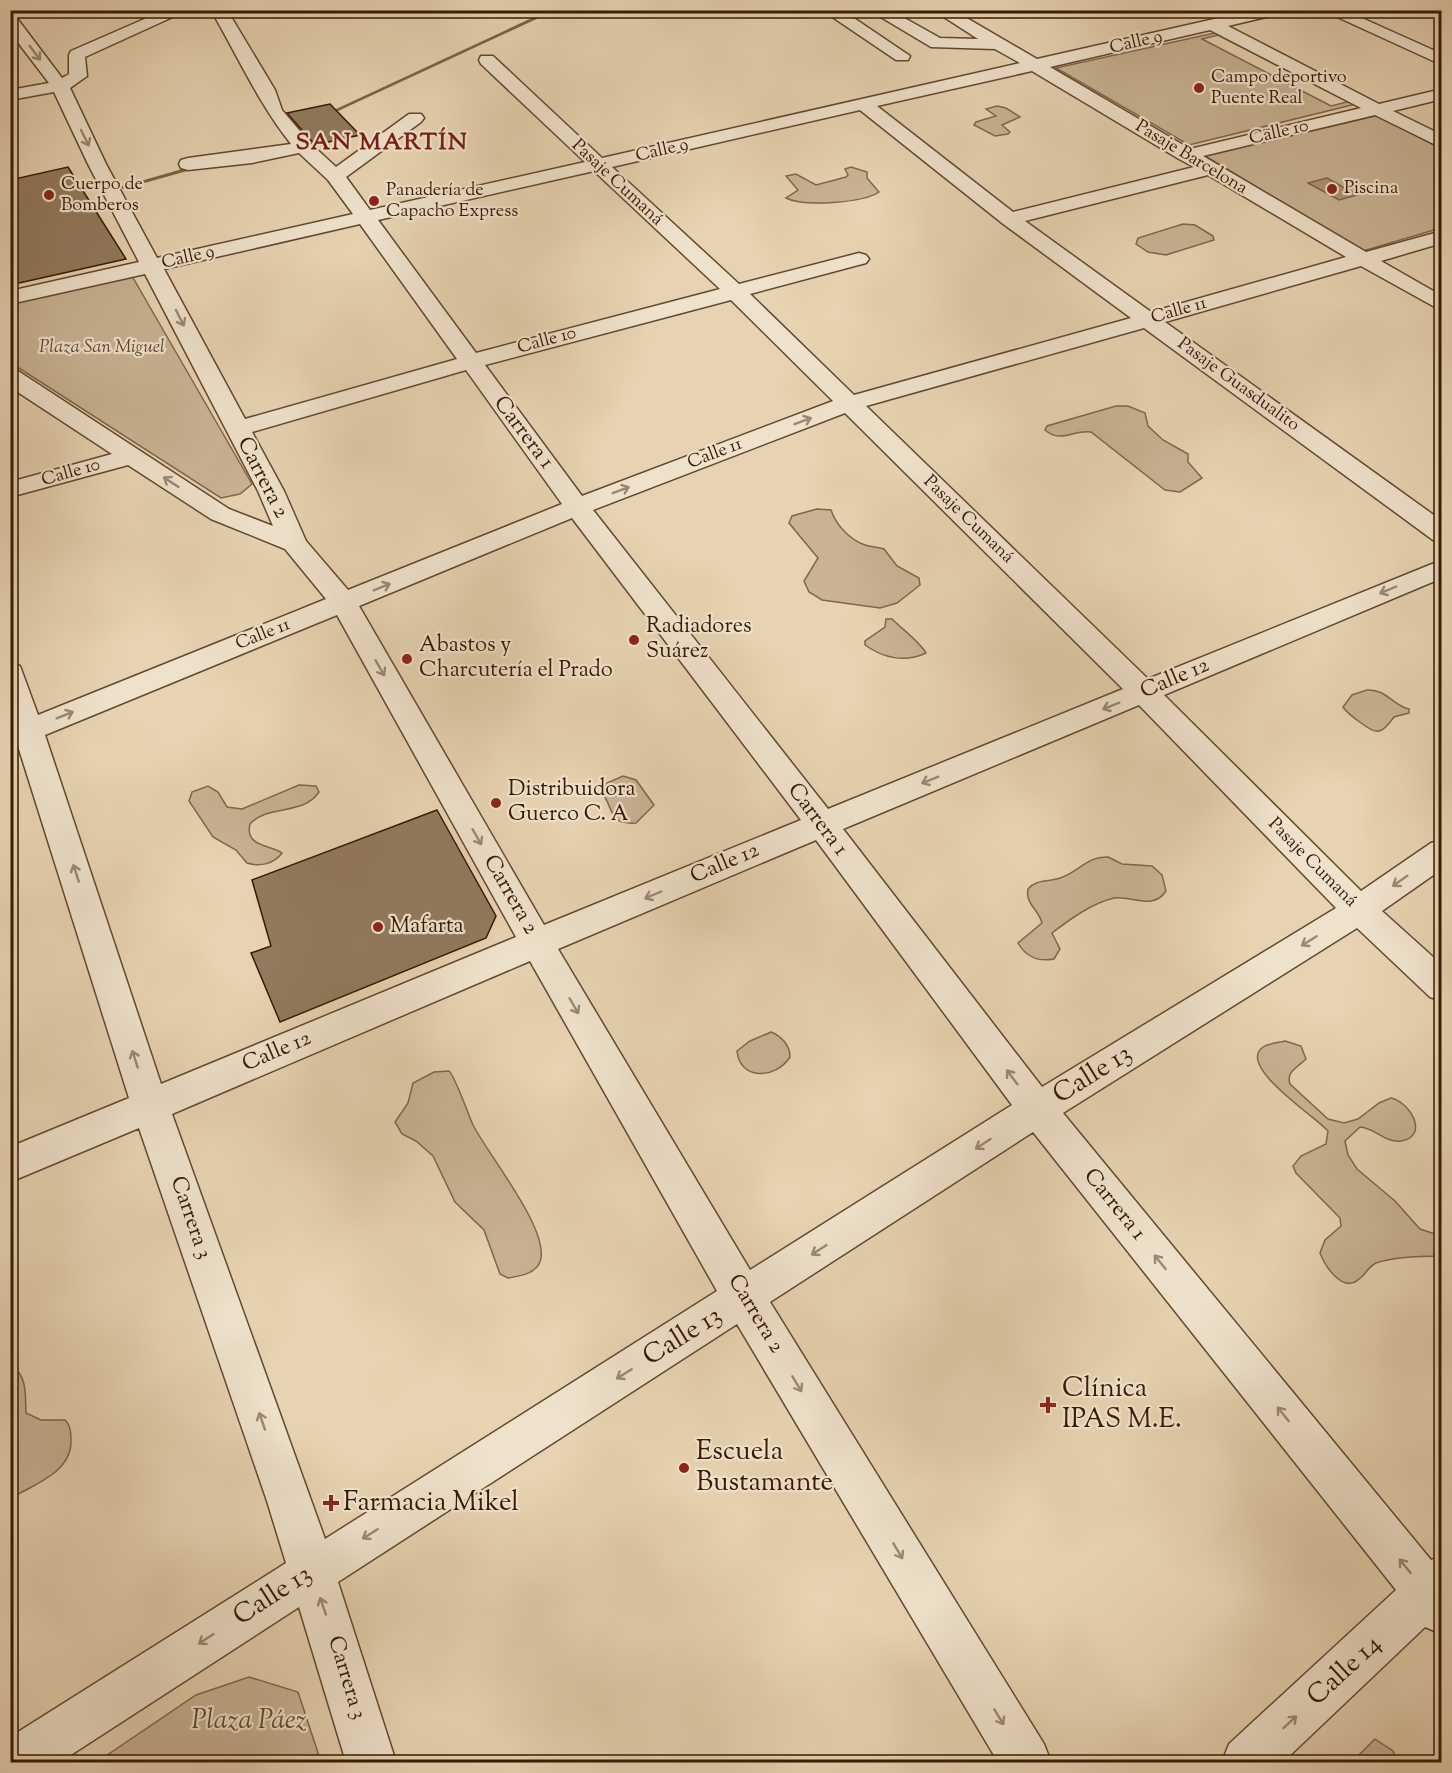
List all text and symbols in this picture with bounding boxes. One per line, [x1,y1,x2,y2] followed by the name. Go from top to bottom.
[1107,24,1165,62] street label: Calle 9
[29,44,41,60] one-way arrow
[1211,65,1347,112] place label: Campo deportivo Puente Real
[1192,81,1206,95] marker: Campo deportivo Puente Real
[1130,114,1252,202] street label: Pasaje Barcelona
[1247,114,1311,152] street label: Calle 10
[296,126,468,160] district label: SAN MARTÍN
[80,129,91,147] one-way arrow
[633,132,691,170] street label: Calle 9
[565,133,669,233] street label: Pasaje Cumaná
[61,172,143,219] place label: Cuerpo de Bomberos
[1344,176,1398,202] place label: Piscina
[386,178,518,225] place label: Panadería de Capacho Express
[1325,182,1339,196] marker: Piscina
[42,188,56,202] marker: Cuerpo de Bomberos
[367,194,381,208] marker: Panadería de Capacho Express
[159,239,217,277] street label: Calle 9
[1148,291,1210,331] street label: Calle 11
[175,308,186,326] one-way arrow
[515,321,579,361] street label: Calle 10
[1171,332,1305,438] street label: Pasaje Guasdualito
[39,335,165,361] park label: Plaza San Miguel
[485,390,562,477] street label: Carrera 1
[793,415,812,426] one-way arrow
[228,432,296,524] street label: Carrera 2
[684,432,746,476] street label: Calle 11
[39,452,103,494] street label: Calle 10
[917,470,1019,570] street label: Pasaje Cumaná
[164,476,180,488] one-way arrow
[611,484,630,495] one-way arrow
[372,581,390,592] one-way arrow
[1379,585,1397,597] one-way arrow
[646,611,752,668] place label: Radiadores Suárez
[232,612,294,658] street label: Calle 11
[419,630,613,687] place label: Abastos y Charcutería el Prado
[627,633,641,647] marker: Radiadores Suárez
[1135,650,1215,708] street label: Calle 12
[400,652,414,666] marker: Abastos y Charcutería el Prado
[375,659,387,676] one-way arrow
[1102,701,1120,712] one-way arrow
[55,709,73,720] one-way arrow
[508,774,636,831] place label: Distribuidora Guerco C. A
[921,775,940,786] one-way arrow
[779,777,856,864] street label: Carrera 1
[489,796,503,810] marker: Distribuidora Guerco C. A
[1261,812,1363,914] street label: Pasaje Cumaná
[471,828,483,845] one-way arrow
[685,835,765,893] street label: Calle 12
[474,849,546,941] street label: Carrera 2
[70,864,81,883] one-way arrow
[1393,875,1409,887] one-way arrow
[644,890,663,901] one-way arrow
[390,911,464,943] place label: Mafarta
[371,920,385,934] marker: Mafarta
[1301,935,1318,947] one-way arrow
[568,997,580,1014] one-way arrow
[237,1023,317,1081] street label: Calle 12
[1046,1035,1140,1115] street label: Calle 13
[129,1050,140,1069] one-way arrow
[1006,1070,1018,1086] one-way arrow
[975,1138,992,1150] one-way arrow
[1075,1162,1153,1248] street label: Carrera 1
[161,1172,219,1264] street label: Carrera 3
[811,1243,828,1256] one-way arrow
[1153,1255,1167,1270] one-way arrow
[719,1268,791,1360] street label: Carrera 2
[636,1297,730,1377] street label: Calle 13
[616,1369,633,1381] one-way arrow
[1062,1370,1182,1440] place label: Clínica IPAS M.E.
[791,1375,803,1392] one-way arrow
[1039,1396,1057,1414] marker: Clínica IPAS M.E.
[1276,1406,1289,1422] one-way arrow
[255,1412,266,1431] one-way arrow
[696,1433,833,1503] place label: Escuela Bustamante
[677,1461,691,1475] marker: Escuela Bustamante
[343,1484,519,1523] place label: Farmacia Mikel
[324,1496,338,1510] marker: Farmacia Mikel
[362,1528,379,1540] one-way arrow
[892,1542,904,1559] one-way arrow
[226,1556,320,1636] street label: Calle 13
[1398,1559,1412,1574] one-way arrow
[317,1597,328,1616] one-way arrow
[1299,1626,1391,1716] street label: Calle 14
[318,1632,374,1724] street label: Carrera 3
[198,1634,215,1646] one-way arrow
[192,1702,306,1741] park label: Plaza Páez
[993,1708,1005,1725] one-way arrow
[1282,1715,1297,1730] one-way arrow

